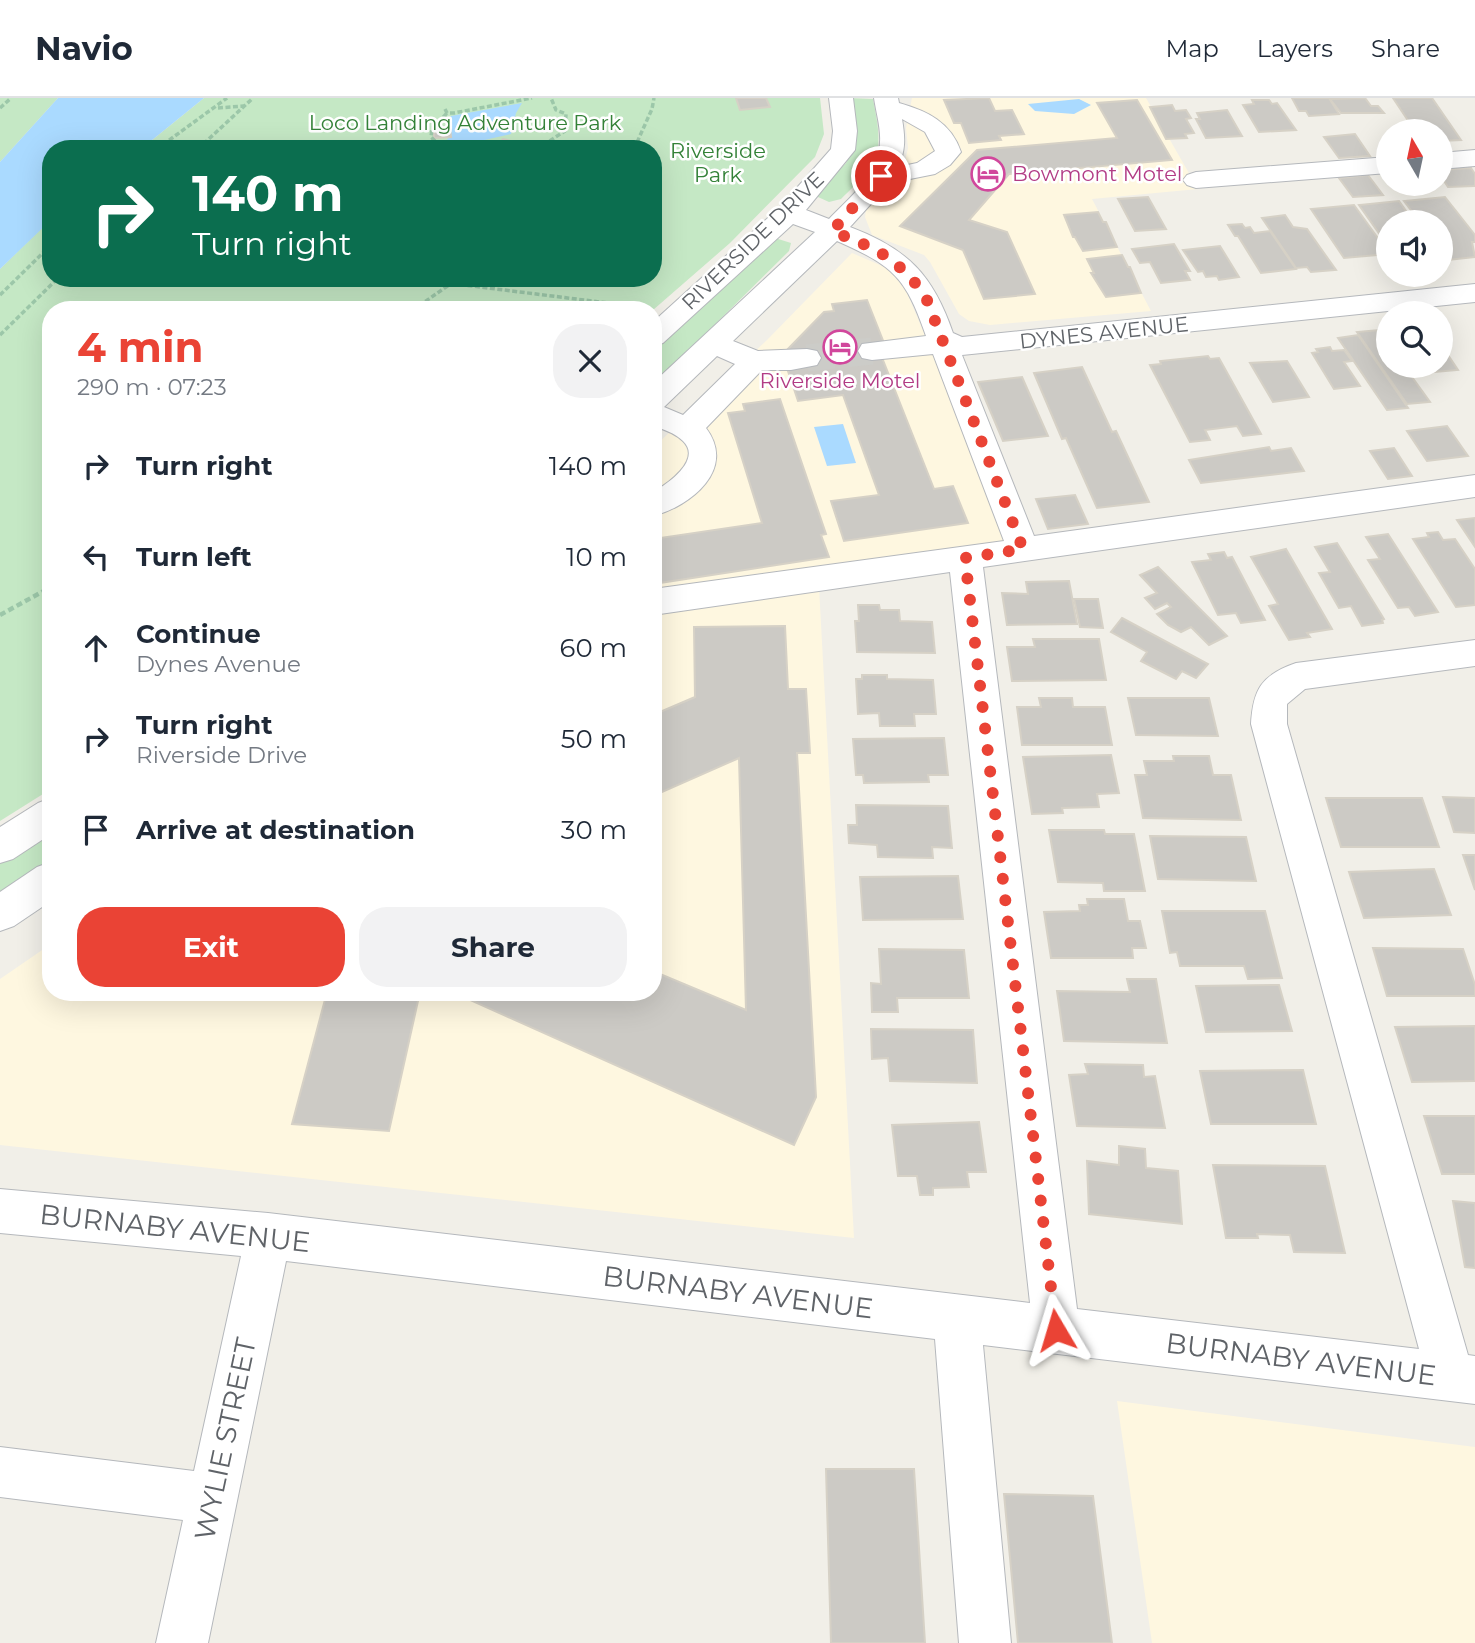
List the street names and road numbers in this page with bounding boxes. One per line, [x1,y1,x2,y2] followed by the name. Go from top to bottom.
[676,166,829,315] street label: RIVERSIDE DRIVE
[1018,311,1190,354] street label: DYNES AVENUE
[38,1197,312,1259] street label: BURNABY AVENUE
[601,1259,875,1325] street label: BURNABY AVENUE
[1164,1326,1438,1392] street label: BURNABY AVENUE
[187,1335,263,1543] street label: WYLIE STREET

